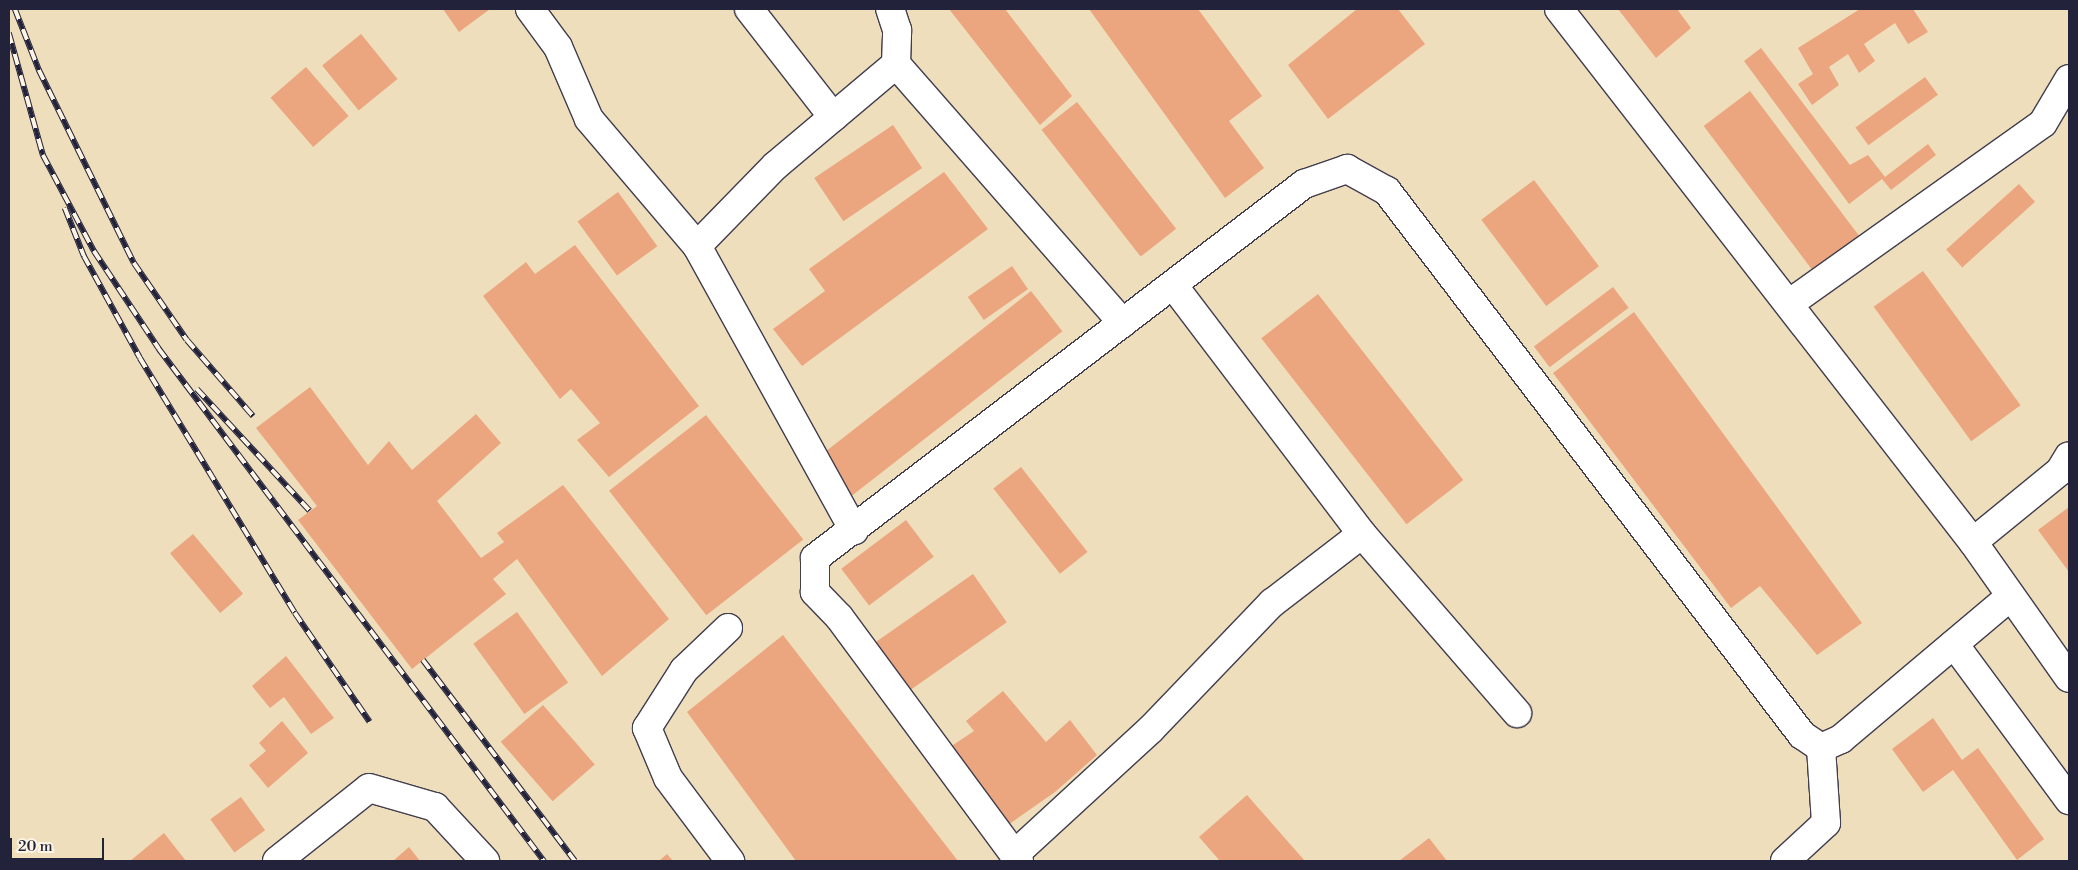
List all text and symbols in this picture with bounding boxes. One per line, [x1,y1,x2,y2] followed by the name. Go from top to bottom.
[12,828,106,860] scale bar
[18,837,53,856] text: 20 m

